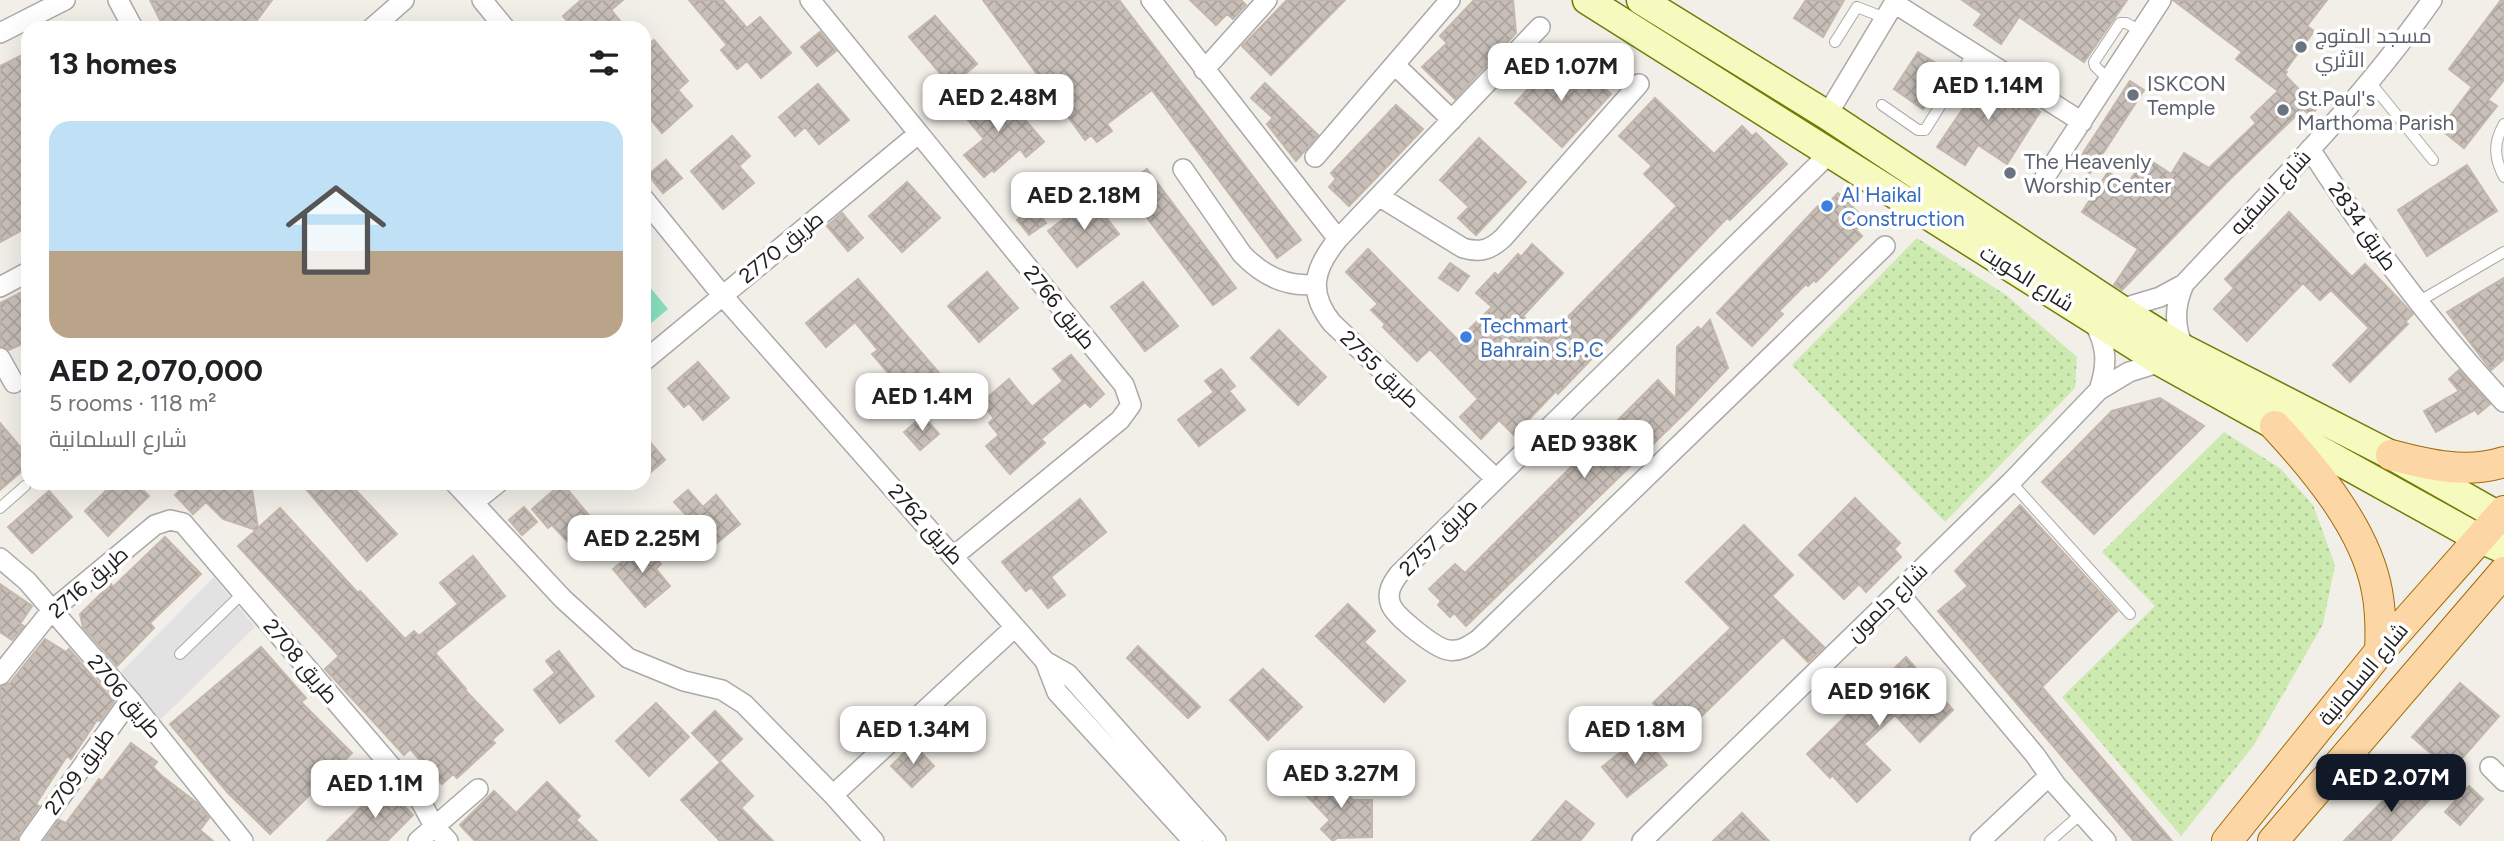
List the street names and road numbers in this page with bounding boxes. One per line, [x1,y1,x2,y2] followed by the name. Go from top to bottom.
[2224,144,2317,241] street label: شارع السقيه
[2323,177,2403,276] street label: طريق 2834
[734,206,829,289] street label: طريق 2770
[1974,239,2079,318] street label: شارع الكويت
[1018,260,1101,354] street label: طريق 2766
[1335,325,1425,414] street label: طريق 2755
[883,479,969,570] street label: طريق 2762
[1394,493,1483,582] street label: طريق 2757
[43,541,133,624] street label: طريق 2716
[1842,558,1934,648] street label: شارع دلمون
[258,614,344,709] street label: طريق 2708
[2313,618,2415,732] street label: شارع السلمانية
[82,649,167,744] street label: طريق 2706
[39,723,120,820] street label: طريق 2709

